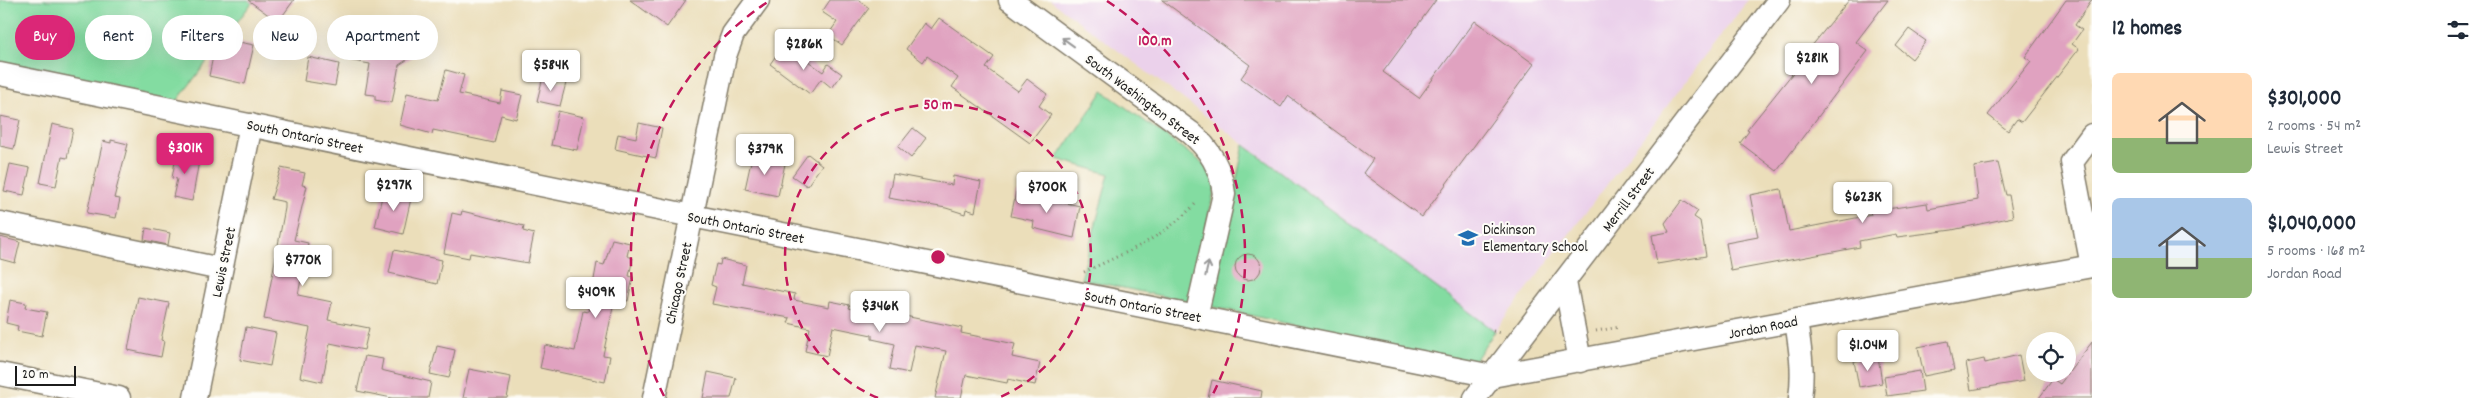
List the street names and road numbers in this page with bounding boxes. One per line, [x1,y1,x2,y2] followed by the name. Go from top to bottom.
[1079,50,1205,152] street label: South Washington Street
[244,115,365,161] street label: South Ontario Street
[1598,163,1662,237] street label: Merrill Street
[685,207,806,251] street label: South Ontario Street
[207,225,243,300] street label: Lewis Street
[661,240,699,326] street label: Chicago Street
[1082,286,1203,330] street label: South Ontario Street
[1727,311,1800,346] street label: Jordan Road

